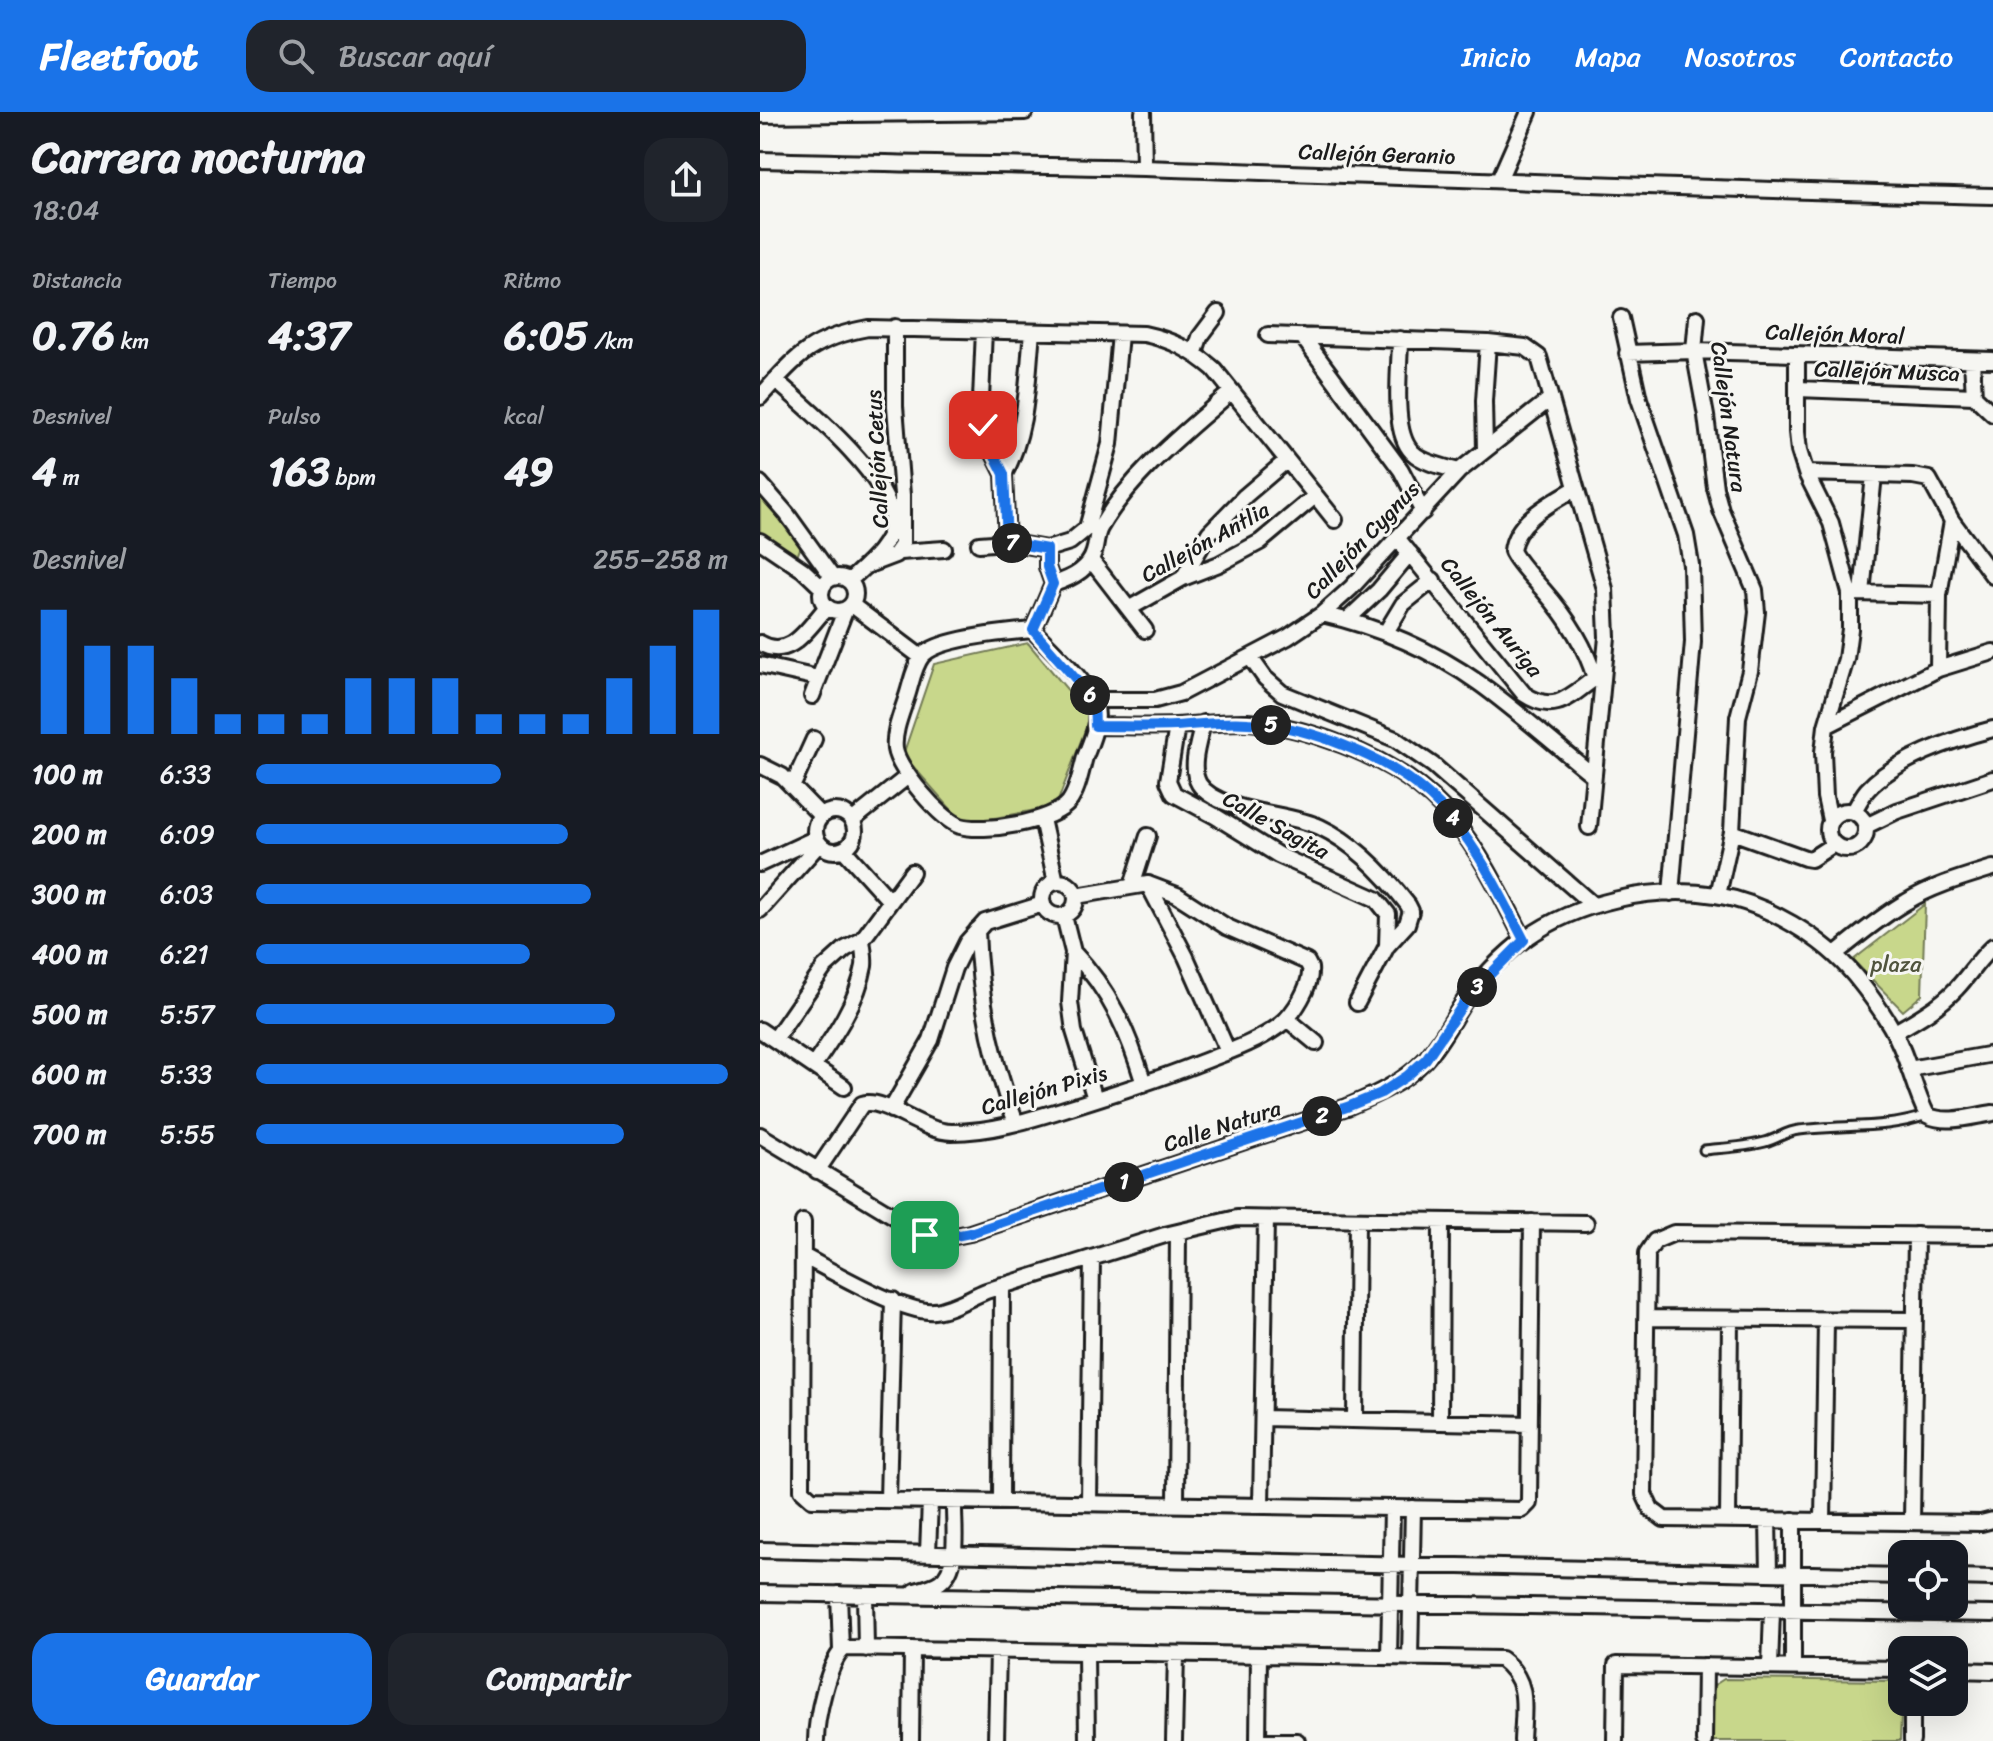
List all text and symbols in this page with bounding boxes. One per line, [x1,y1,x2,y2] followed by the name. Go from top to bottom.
[246,20,806,92] search box
[40,23,198,90] text: Fleetfoot
[338,29,491,83] text: Buscar aquí
[1461,32,1531,81] text: Inicio
[1575,32,1641,81] text: Mapa
[1685,32,1796,81] text: Nosotros
[1840,32,1953,81] text: Contacto
[274,34,318,78] icon: search
[32,118,365,196] text: Carrera nocturna
[1298,132,1456,176] street label: Callejón Geranio
[644,138,728,222] button: share
[32,187,99,233] text: 18:04
[32,261,122,300] text: Distancia
[268,261,337,300] text: Tiempo
[504,261,561,300] text: Ritmo
[32,300,115,371] text: 0.76
[268,300,350,371] text: 4:37
[504,300,589,371] text: 6:05
[1765,312,1906,356] street label: Callejón Moral
[115,322,149,361] text: km
[589,322,634,361] text: /km
[1699,339,1759,496] street label: Callejón Natura
[1814,349,1960,393] street label: Callejón Musca
[854,389,900,529] street label: Callejón Cetus
[949,391,1017,459] pin
[32,397,112,436] text: Desnivel
[268,397,321,436] text: Pulso
[504,397,544,436] text: kcal
[961,403,1005,447] icon: check
[32,436,57,507] text: 4
[268,436,330,507] text: 163
[504,436,554,507] text: 49
[57,458,80,497] text: m
[330,458,376,497] text: bpm
[1295,470,1430,609] street label: Callejón Cygnus
[1133,490,1278,594] street label: Callejón Antlia
[992,523,1032,563] pin: 7
[1006,523,1018,562] text: 7
[32,536,126,582] text: Desnivel
[593,536,728,582] text: 255–258 m
[1431,547,1554,687] street label: Callejón Auriga
[1070,675,1110,715] pin: 6
[1084,675,1096,714] text: 6
[1251,705,1291,745] pin: 5
[1264,705,1278,744] text: 5
[32,751,103,797] text: 100 m
[160,751,211,797] text: 6:33
[1215,780,1337,871] street label: Calle Sagita
[1433,798,1473,838] pin: 4
[1446,798,1460,837] text: 4
[32,811,107,857] text: 200 m
[160,811,215,857] text: 6:09
[32,871,106,917] text: 300 m
[160,871,213,917] text: 6:03
[32,931,108,977] text: 400 m
[160,931,209,977] text: 6:21
[1870,945,1922,984] park label: plaza
[1457,967,1497,1007] pin: 3
[1471,967,1483,1006] text: 3
[32,991,107,1037] text: 500 m
[160,991,214,1037] text: 5:57
[32,1051,106,1097] text: 600 m
[160,1051,212,1097] text: 5:33
[976,1053,1112,1127] street label: Callejón Pixis
[1158,1088,1287,1163] street label: Calle Natura
[1302,1096,1342,1136] pin: 2
[1316,1096,1328,1135] text: 2
[32,1111,106,1157] text: 700 m
[160,1111,216,1157] text: 5:55
[1104,1162,1144,1202] pin: 1
[1119,1162,1129,1201] text: 1
[891,1201,959,1269] pin
[903,1213,947,1257] icon: arrive
[1888,1540,1968,1716] map controls
[1888,1540,1968,1620] button: locate
[32,1633,372,1725] button: Guardar
[388,1633,728,1725] button: Compartir
[1888,1636,1968,1716] button: layers

